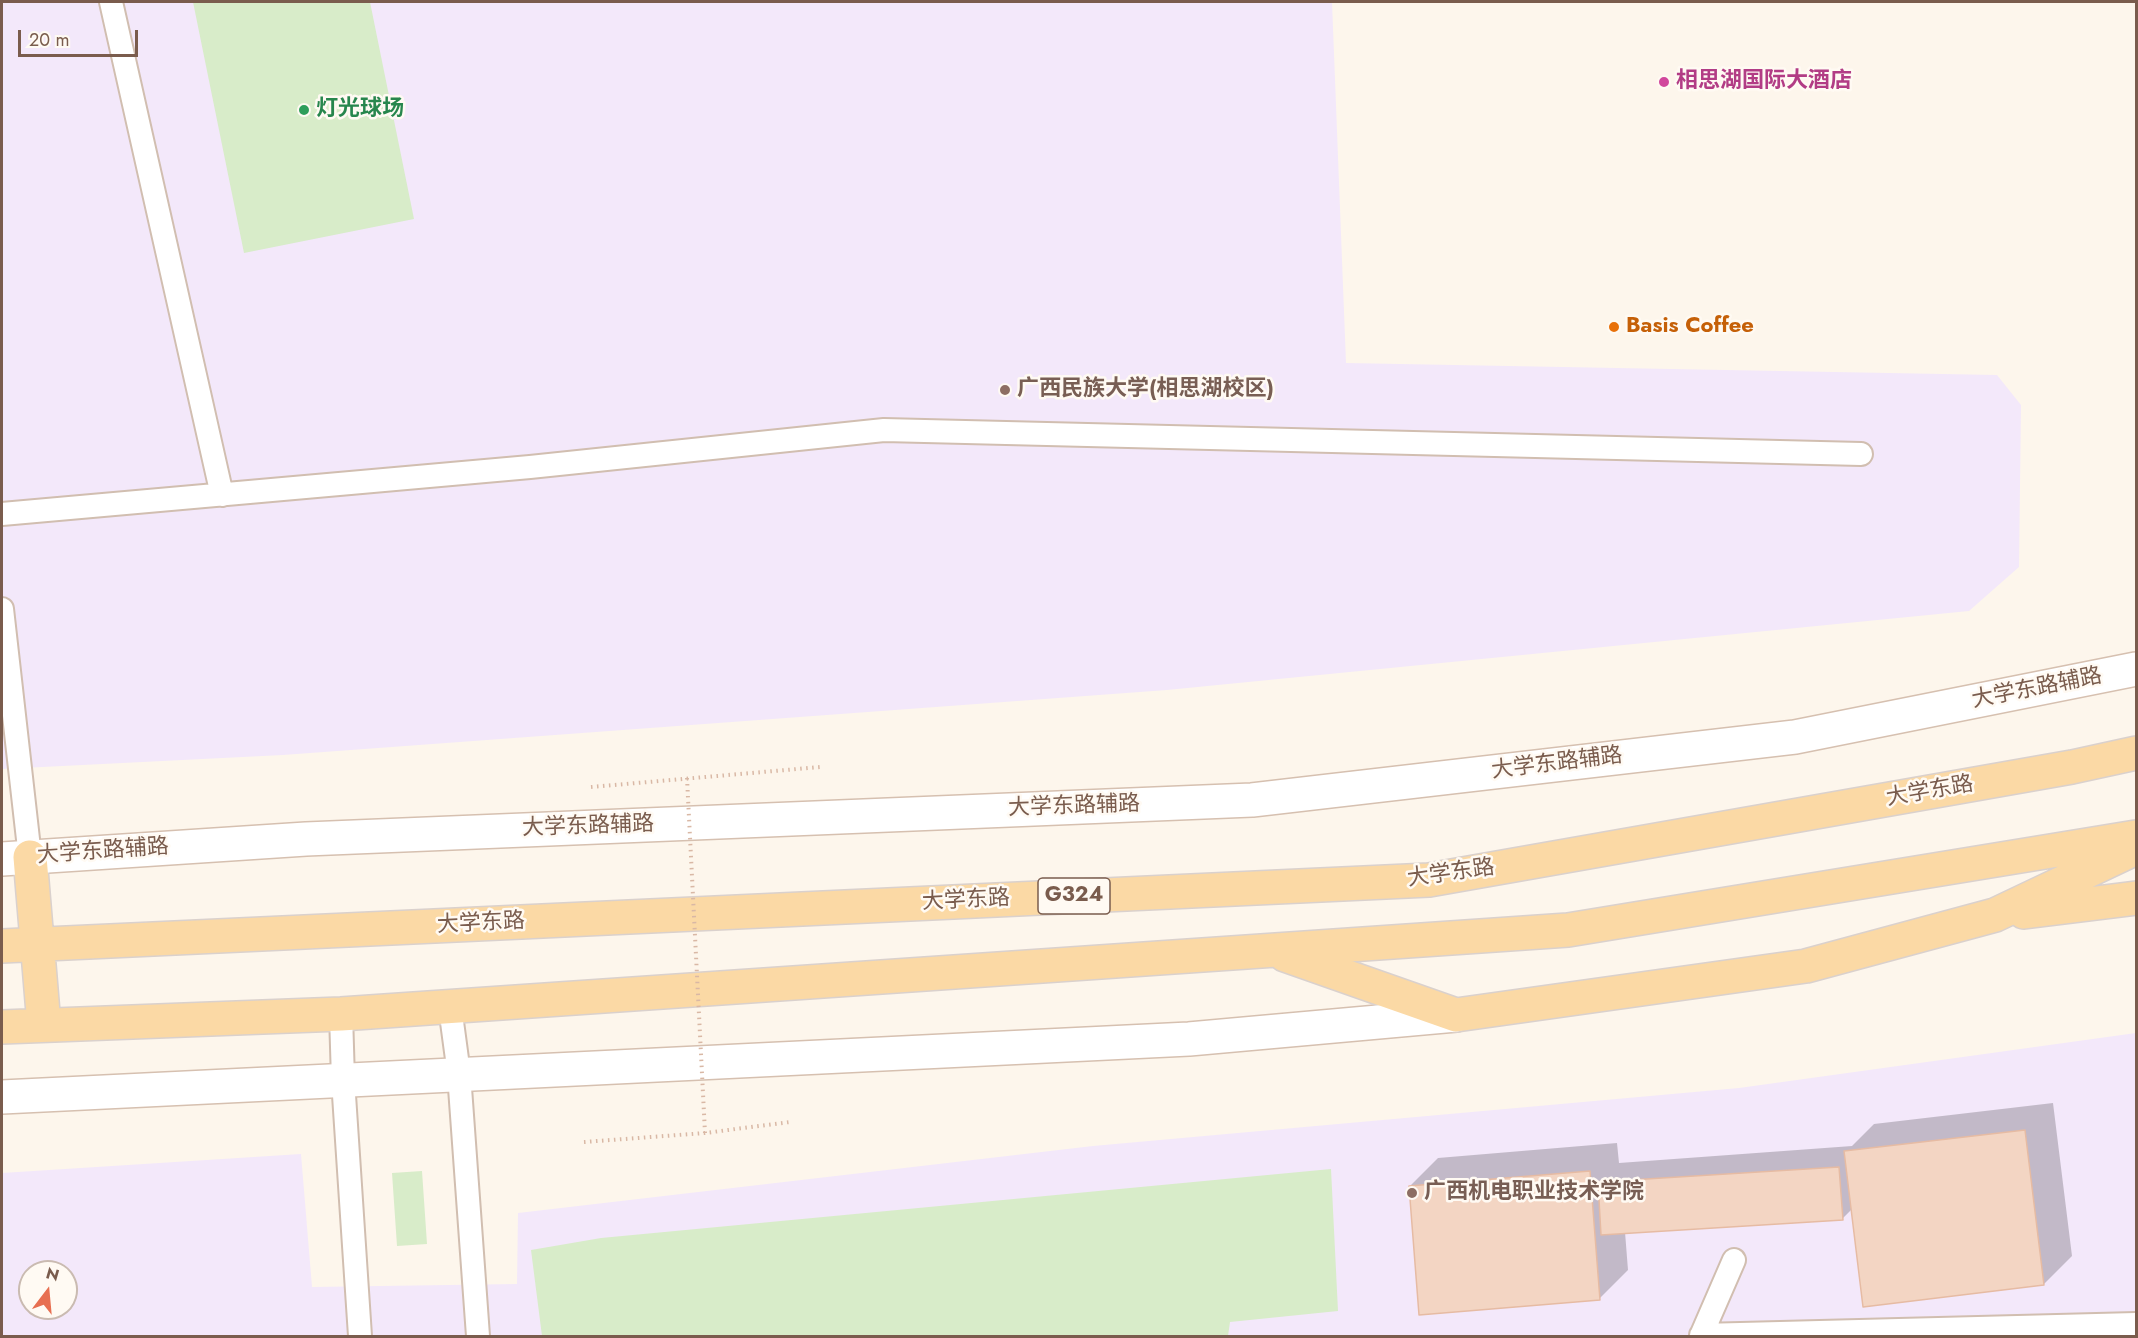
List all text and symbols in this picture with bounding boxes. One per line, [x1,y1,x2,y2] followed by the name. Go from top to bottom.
[21,18,141,56] scale bar
[29,27,69,53] text: 20 m
[1676,69,1852,95] place label: 相思湖国际大酒店
[1657,75,1671,89] marker: 相思湖国际大酒店
[316,97,404,123] place label: 灯光球场
[297,103,311,117] marker: 灯光球场
[1626,314,1754,340] place label: Basis Coffee
[1607,320,1621,334] marker: Basis Coffee
[1017,377,1274,403] place label: 广西民族大学(相思湖校区)
[998,383,1012,397] marker: 广西民族大学(相思湖校区)
[1970,663,2104,715] street label: 大学东路辅路
[1490,743,1624,785] street label: 大学东路辅路
[1884,771,1976,813] street label: 大学东路
[1008,792,1140,822] street label: 大学东路辅路
[522,812,654,842] street label: 大学东路辅路
[36,834,170,870] street label: 大学东路辅路
[1406,855,1496,893] street label: 大学东路
[1038,878,1110,914] road number: G324
[921,886,1011,916] street label: 大学东路
[436,909,526,939] street label: 大学东路
[1424,1180,1644,1206] place label: 广西机电职业技术学院
[1405,1186,1419,1200] marker: 广西机电职业技术学院
[18,1260,78,1320] north arrow
[43,1261,62,1287] text: N

